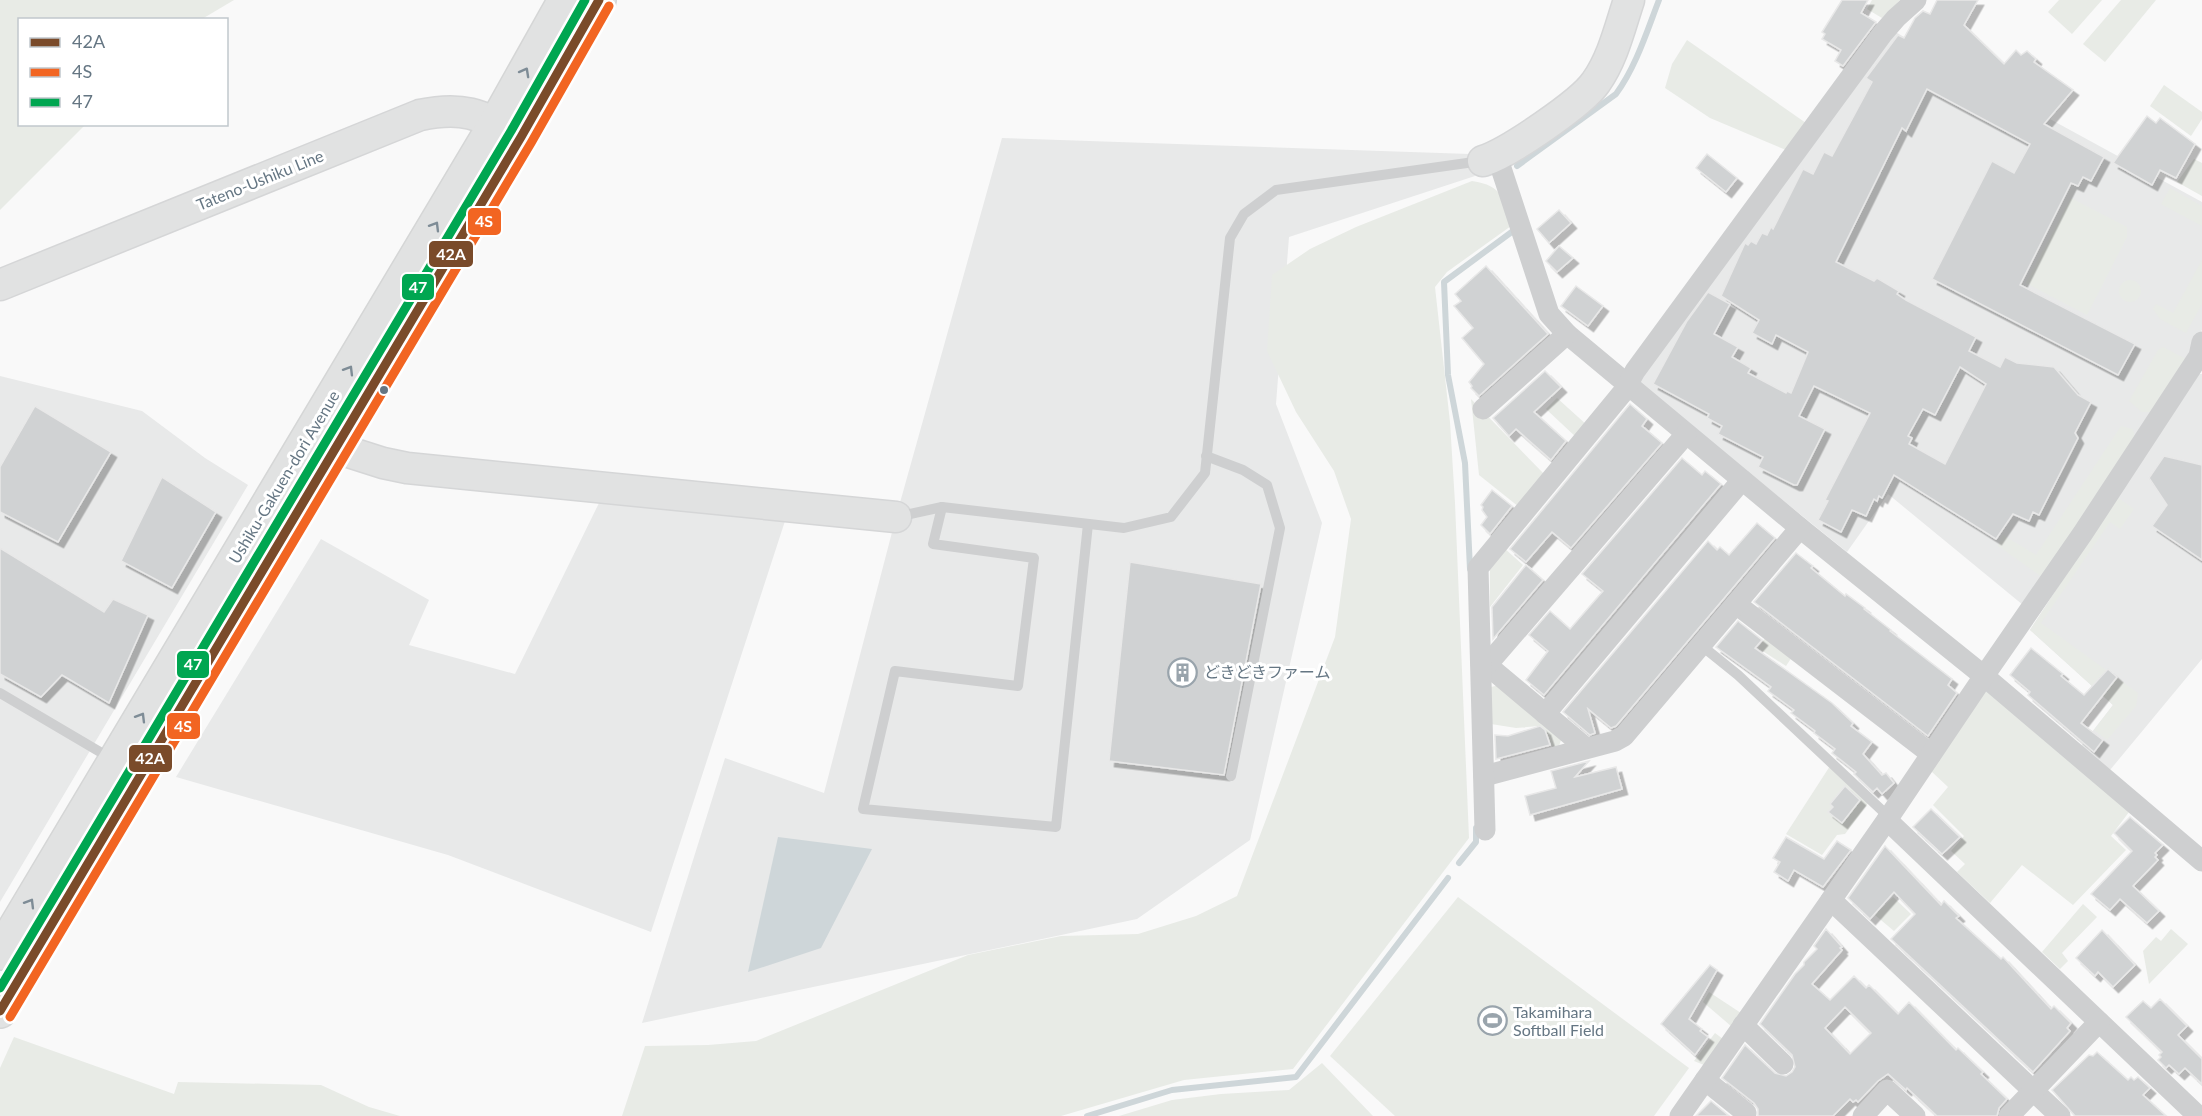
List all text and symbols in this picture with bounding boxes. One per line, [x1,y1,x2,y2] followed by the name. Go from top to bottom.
[18,18,228,126] legend
[72,30,106,52] text: 42A
[72,60,92,82] text: 4S
[517,68,529,78] one-way arrow
[72,90,93,112] text: 47
[194,145,326,214] street label: Tateno-Ushiku Line
[467,207,502,236] line badge: 4S
[475,211,493,230] text: 4S
[427,222,439,232] one-way arrow
[428,240,474,268] line badge: 42A
[436,244,467,263] text: 42A
[401,273,435,301] line badge: 47
[409,277,427,296] text: 47
[341,366,353,376] one-way arrow
[378,384,390,396] unlabelled marker
[224,387,343,567] street label: Ushiku-Gakuen-dori Avenue
[176,650,210,679] line badge: 47
[184,654,202,673] text: 47
[1167,656,1199,688] building icon: どきどきファーム
[1204,662,1331,681] place label: どきどきファーム
[166,712,201,740] line badge: 4S
[133,713,145,723] one-way arrow
[174,716,192,735] text: 4S
[128,744,173,773] line badge: 42A
[135,748,166,767] text: 42A
[23,899,34,909] one-way arrow
[1513,1002,1604,1039] place label: Takamihara Softball Field
[1476,1005,1508,1037] sports icon: Takamihara Softball Field

